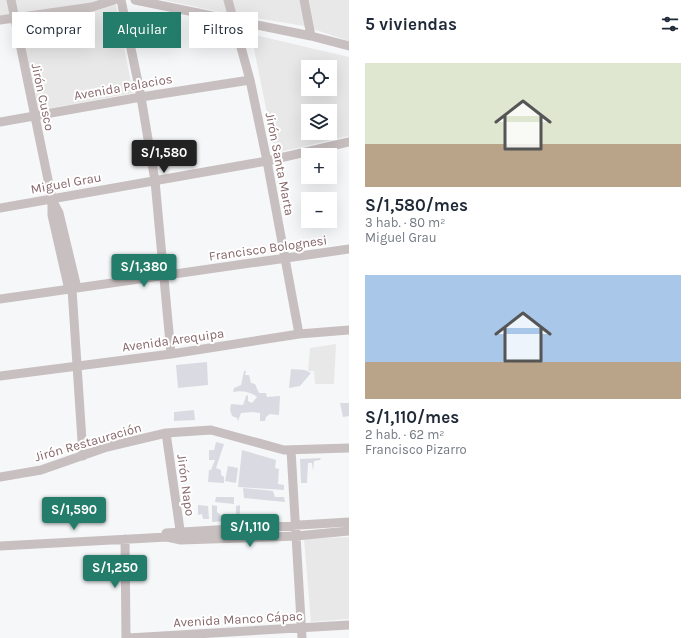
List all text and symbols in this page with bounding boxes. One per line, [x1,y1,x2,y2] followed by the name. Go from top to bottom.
[12,12,95,48] chip: Comprar
[103,12,181,48] chip: Alquilar
[189,12,258,48] chip: Filtros
[659,13,681,35] icon: filters
[365,14,457,34] text: 5 viviendas
[301,60,337,228] map controls
[301,60,337,96] button: locate
[29,62,57,132] street label: Jirón Cusco
[73,71,174,103] street label: Avenida Palacios
[487,89,559,161] icon: home
[301,104,337,140] button: layers
[263,111,297,217] street label: Jirón Santa Marta
[127,140,201,174] pin: S/1,580
[141,145,187,160] text: S/1,580
[301,148,337,184] button: +
[29,169,103,197] street label: Miguel Grau
[301,192,337,228] button: −
[365,195,468,215] text: S/1,580/mes
[365,215,445,230] text: 3 hab. · 80 m²
[365,230,437,245] text: Miguel Grau
[208,232,328,264] street label: Francisco Bolognesi
[107,254,181,288] pin: S/1,380
[120,259,168,274] text: S/1,380
[487,301,559,373] icon: home
[121,325,225,356] street label: Avenida Arequipa
[365,407,459,427] text: S/1,110/mes
[33,420,143,464] street label: Jirón Restauración
[365,427,445,442] text: 2 hab. · 62 m²
[365,442,467,457] text: Francisco Pizarro
[174,453,198,517] street label: Jirón Napo
[37,497,111,531] pin: S/1,590
[51,502,97,517] text: S/1,590
[213,514,287,548] pin: S/1,110
[230,519,270,534] text: S/1,110
[78,555,152,589] pin: S/1,250
[92,560,138,575] text: S/1,250
[173,608,303,630] street label: Avenida Manco Cápac

